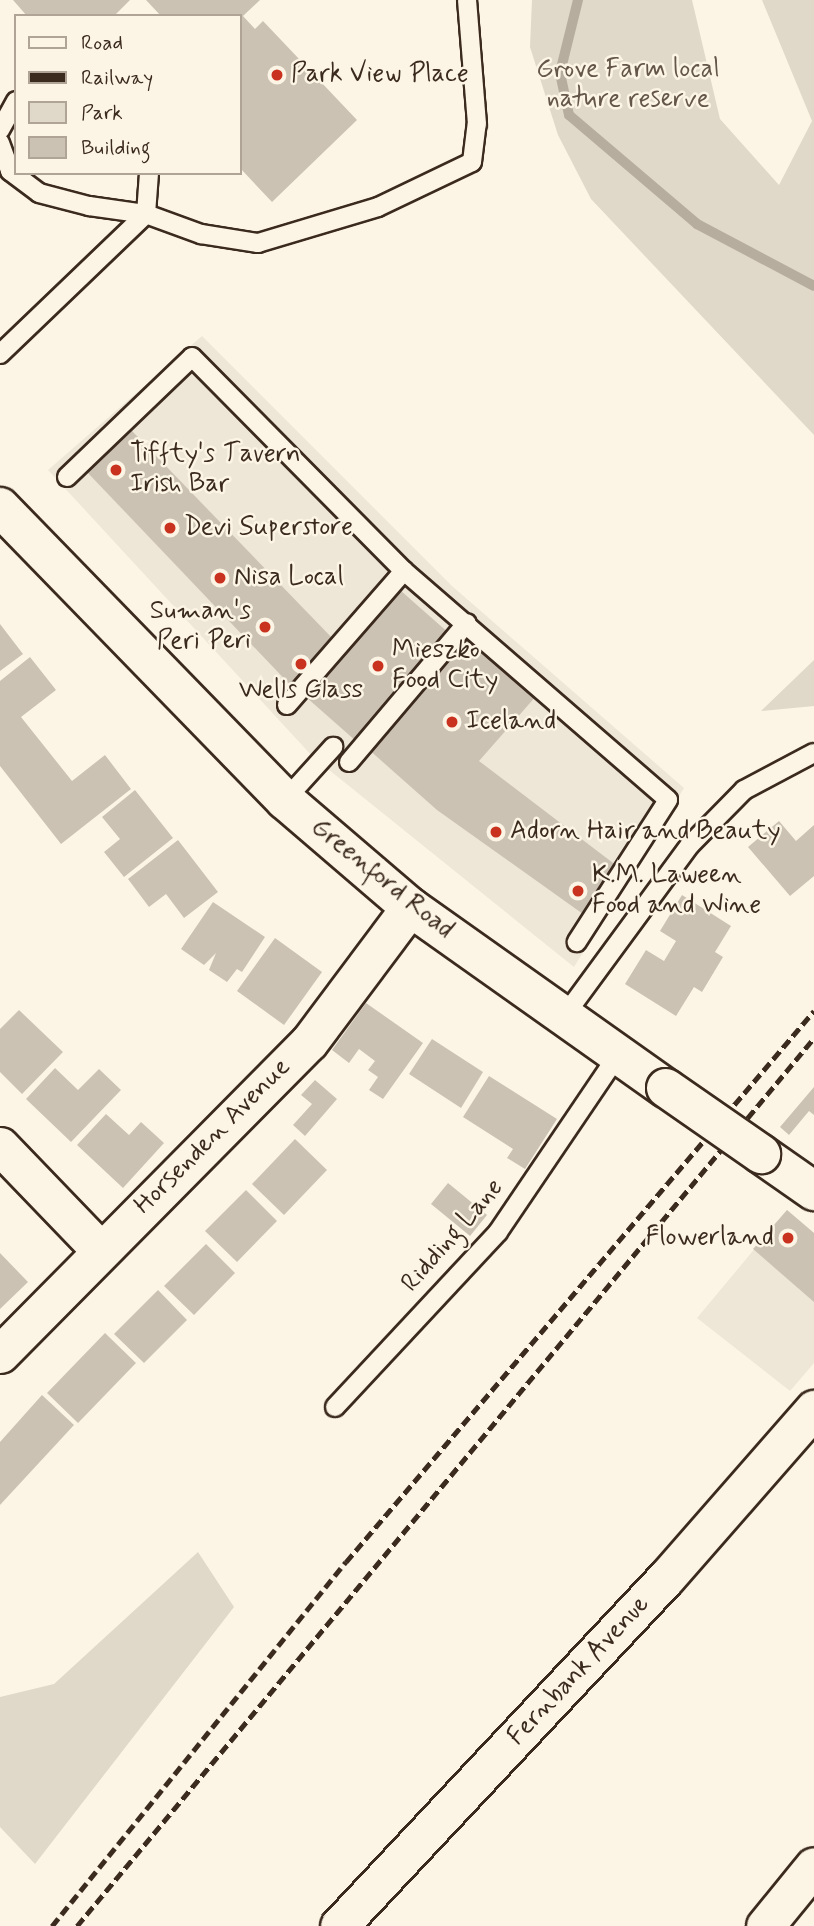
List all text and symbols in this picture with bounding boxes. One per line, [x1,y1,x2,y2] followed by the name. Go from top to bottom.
[14,14,242,175] legend
[81,29,123,57] text: Road
[534,54,722,116] park label: Grove Farm local nature reserve
[291,59,465,91] place label: Park View Place
[81,64,153,92] text: Railway
[269,67,285,83] marker: Park View Place
[81,99,123,127] text: Park
[81,134,151,162] text: Building
[130,439,296,500] place label: Tiffty's Tavern Irish Bar
[108,462,124,478] marker: Tiffty's Tavern Irish Bar
[184,512,352,544] place label: Devi Superstore
[162,520,178,536] marker: Devi Superstore
[234,562,346,594] place label: Nisa Local
[212,570,228,586] marker: Nisa Local
[150,596,251,658] place label: Suman's Peri Peri
[257,619,273,635] marker: Suman's Peri Peri
[392,635,493,696] place label: Mieszko Food City
[293,656,309,672] marker: Wells Glass
[370,658,386,674] marker: Mieszko Food City
[239,675,363,707] place label: Wells Glass
[466,706,556,738] place label: Iceland
[444,714,460,730] marker: Iceland
[305,812,459,946] street label: Greenford Road
[510,816,773,848] place label: Adorn Hair and Beauty
[488,824,504,840] marker: Adorn Hair and Beauty
[592,860,749,922] place label: K.M. Laween Food and Wine
[570,883,586,899] marker: K.M. Laween Food and Wine
[128,1052,298,1222] street label: Horsenden Avenue
[395,1172,511,1300] street label: Ridding Lane
[645,1222,774,1254] place label: Flowerland
[780,1230,796,1246] marker: Flowerland
[500,1588,658,1754] street label: Fernbank Avenue

